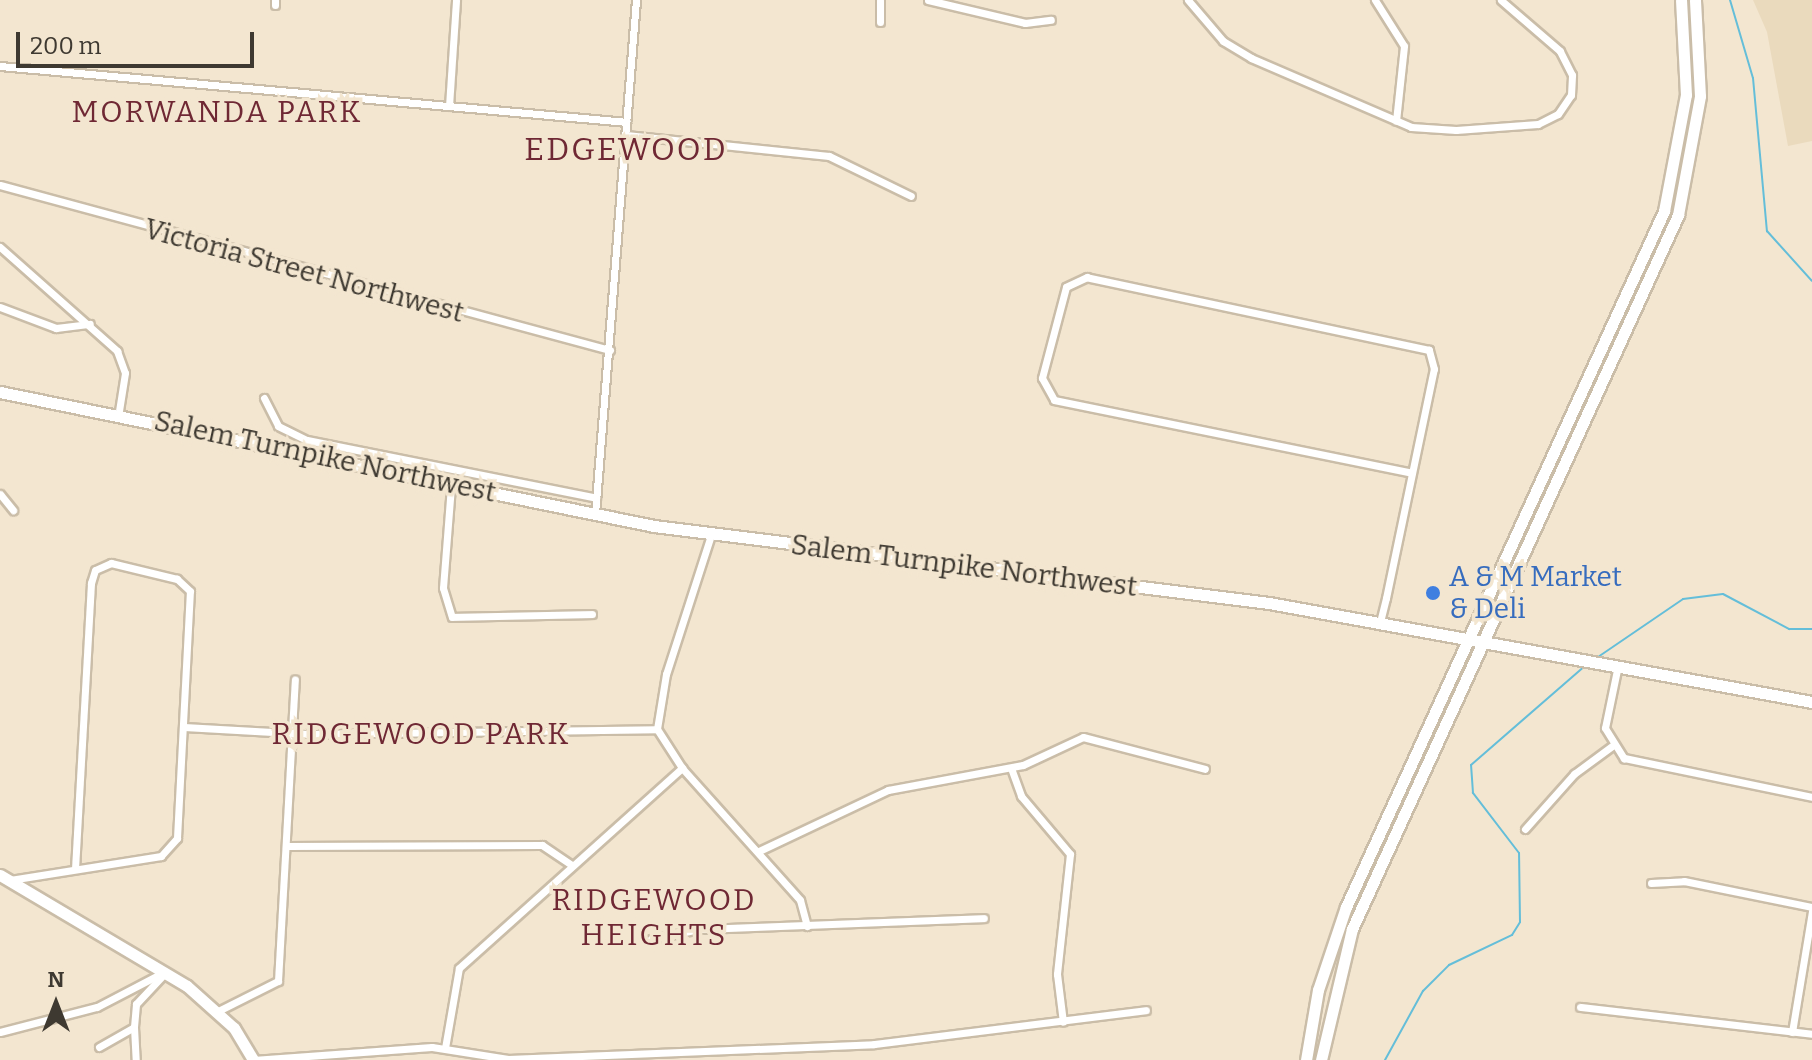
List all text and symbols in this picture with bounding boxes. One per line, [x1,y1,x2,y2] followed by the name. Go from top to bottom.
[20,16,258,66] scale bar
[30,32,102,60] text: 200 m
[72,94,362,130] district label: MORWANDA PARK
[524,130,728,168] district label: EDGEWOOD
[141,212,467,330] street label: Victoria Street Northwest
[151,404,499,510] street label: Salem Turnpike Northwest
[789,528,1139,604] street label: Salem Turnpike Northwest
[1449,560,1622,626] place label: A & M Market & Deli
[1424,584,1442,602] marker: A & M Market & Deli
[272,716,570,752] district label: RIDGEWOOD PARK
[551,882,757,952] district label: RIDGEWOOD HEIGHTS
[16,964,96,1044] north arrow
[48,966,64,993] text: N

